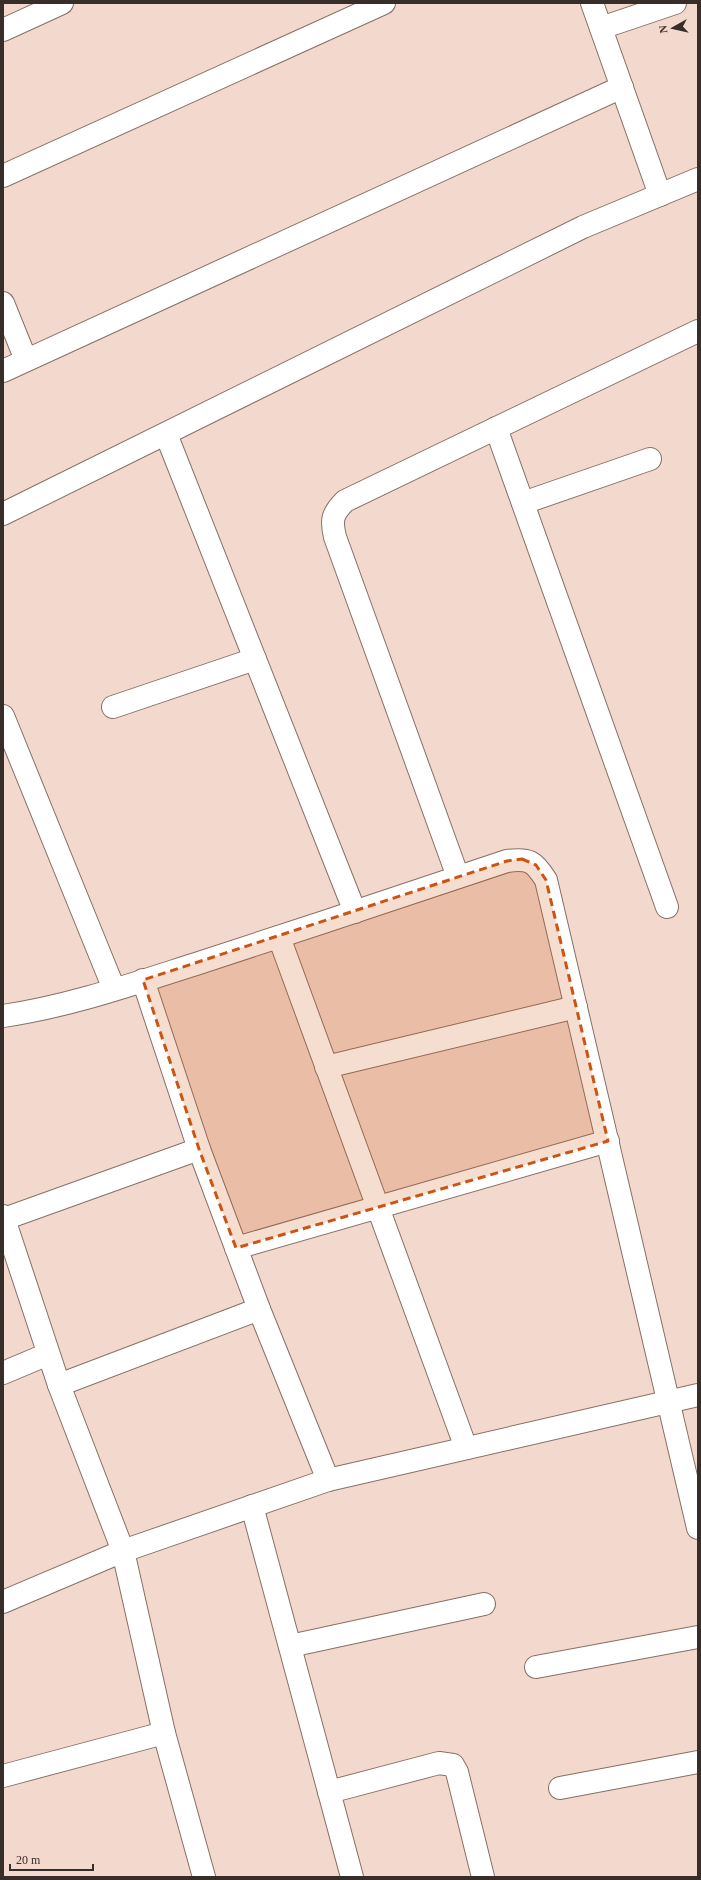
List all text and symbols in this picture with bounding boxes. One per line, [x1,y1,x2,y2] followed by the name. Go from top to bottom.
[653,8,693,48] north arrow
[657,25,670,34] text: N
[10,1846,93,1872] scale bar
[16,1853,41,1867] text: 20 m

